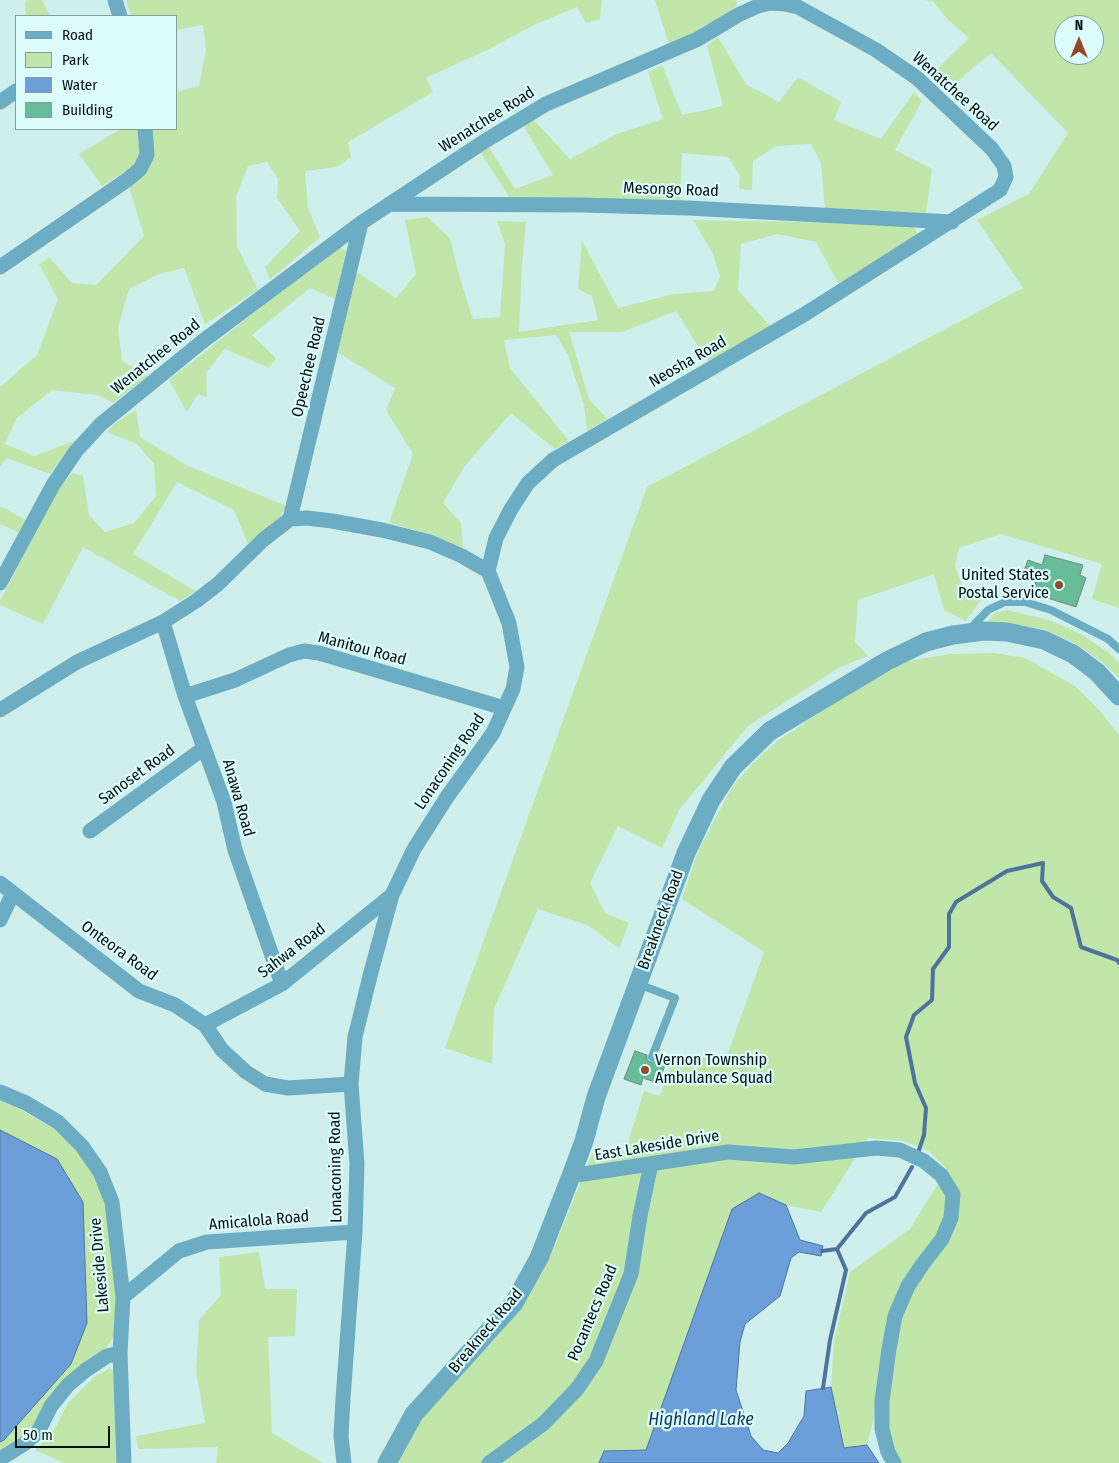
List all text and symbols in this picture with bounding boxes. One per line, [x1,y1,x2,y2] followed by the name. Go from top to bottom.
[15,15,178,130] legend
[1054,15,1104,65] north arrow
[1075,17,1083,34] text: N
[62,26,93,44] text: Road
[908,48,1002,136] street label: Wenatchee Road
[62,51,89,69] text: Park
[62,76,97,94] text: Water
[436,83,538,157] street label: Wenatchee Road
[62,101,113,119] text: Building
[623,179,719,201] street label: Mesongo Road
[108,315,204,399] street label: Wenatchee Road
[288,315,330,419] street label: Opeechee Road
[646,332,730,392] street label: Neosha Road
[958,566,1049,604] place label: United States Postal Service
[1053,579,1065,591] marker: United States Postal Service
[316,628,408,670] street label: Manitou Road
[411,710,489,814] street label: Lonaconing Road
[95,741,179,809] street label: Sanoset Road
[218,757,258,839] street label: Anawa Road
[634,868,688,972] street label: Breakneck Road
[77,917,161,985] street label: Onteora Road
[255,919,329,983] street label: Sahwa Road
[655,1051,773,1089] place label: Vernon Township Ambulance Squad
[639,1064,651,1076] marker: Vernon Township Ambulance Squad
[325,1111,347,1223] street label: Lonaconing Road
[593,1127,721,1165] street label: East Lakeside Drive
[208,1207,310,1235] street label: Amicalola Road
[86,1217,114,1313] street label: Lakeside Drive
[564,1262,622,1364] street label: Pocantecs Road
[445,1285,527,1377] street label: Breakneck Road
[648,1409,754,1431] water label: Highland Lake
[18,1416,112,1448] scale bar
[23,1426,53,1444] text: 50 m

